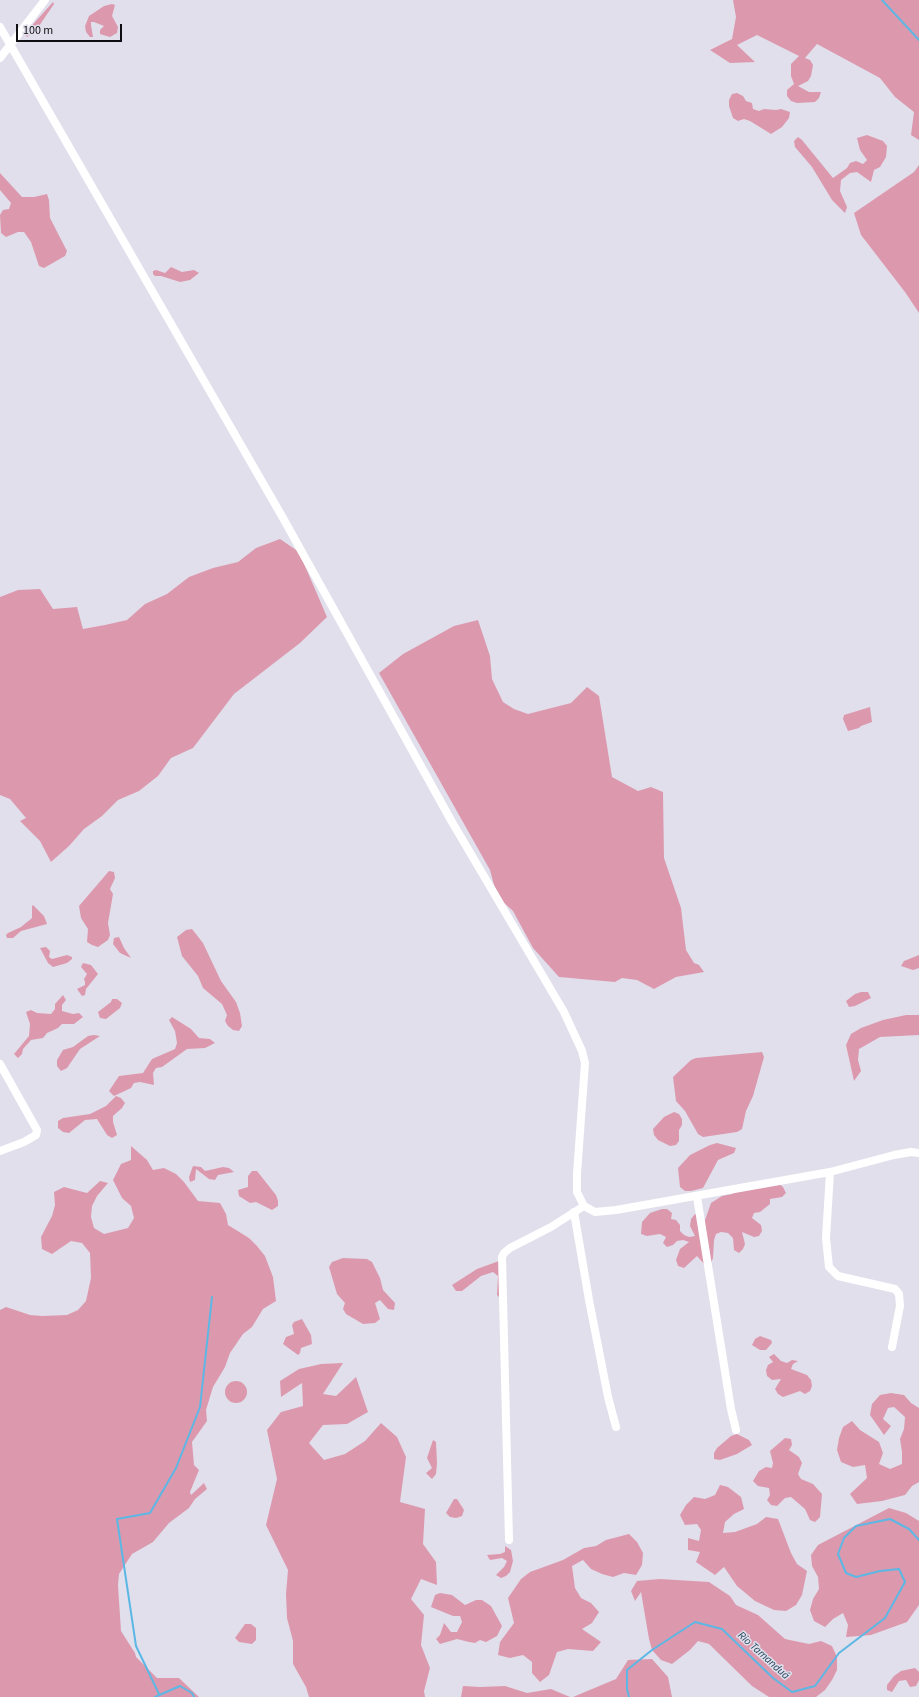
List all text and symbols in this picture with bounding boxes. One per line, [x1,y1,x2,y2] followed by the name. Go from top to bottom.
[18,16,124,42] scale bar
[23,22,53,39] text: 100 m
[734,1629,792,1683] water label: Rio Tamanduá

